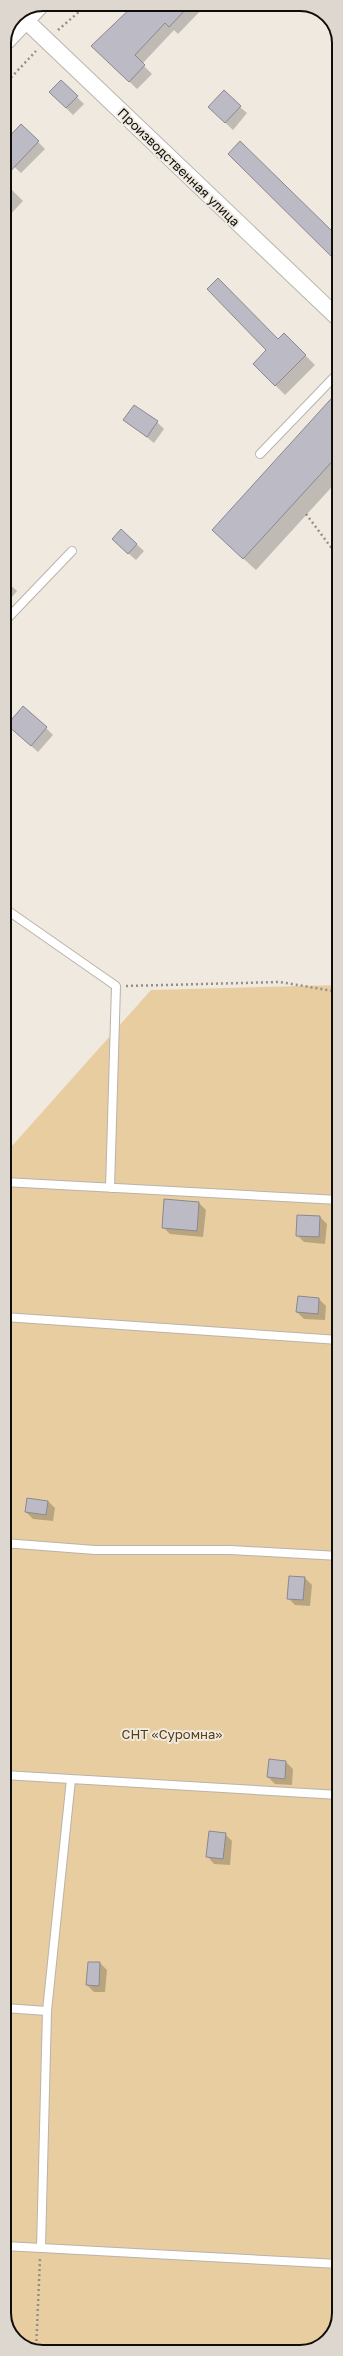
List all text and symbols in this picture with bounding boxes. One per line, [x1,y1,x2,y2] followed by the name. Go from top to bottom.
[115,104,243,230] street label: Производственная улица
[122,1726,222,1742] park label: СНТ «Суромна»

